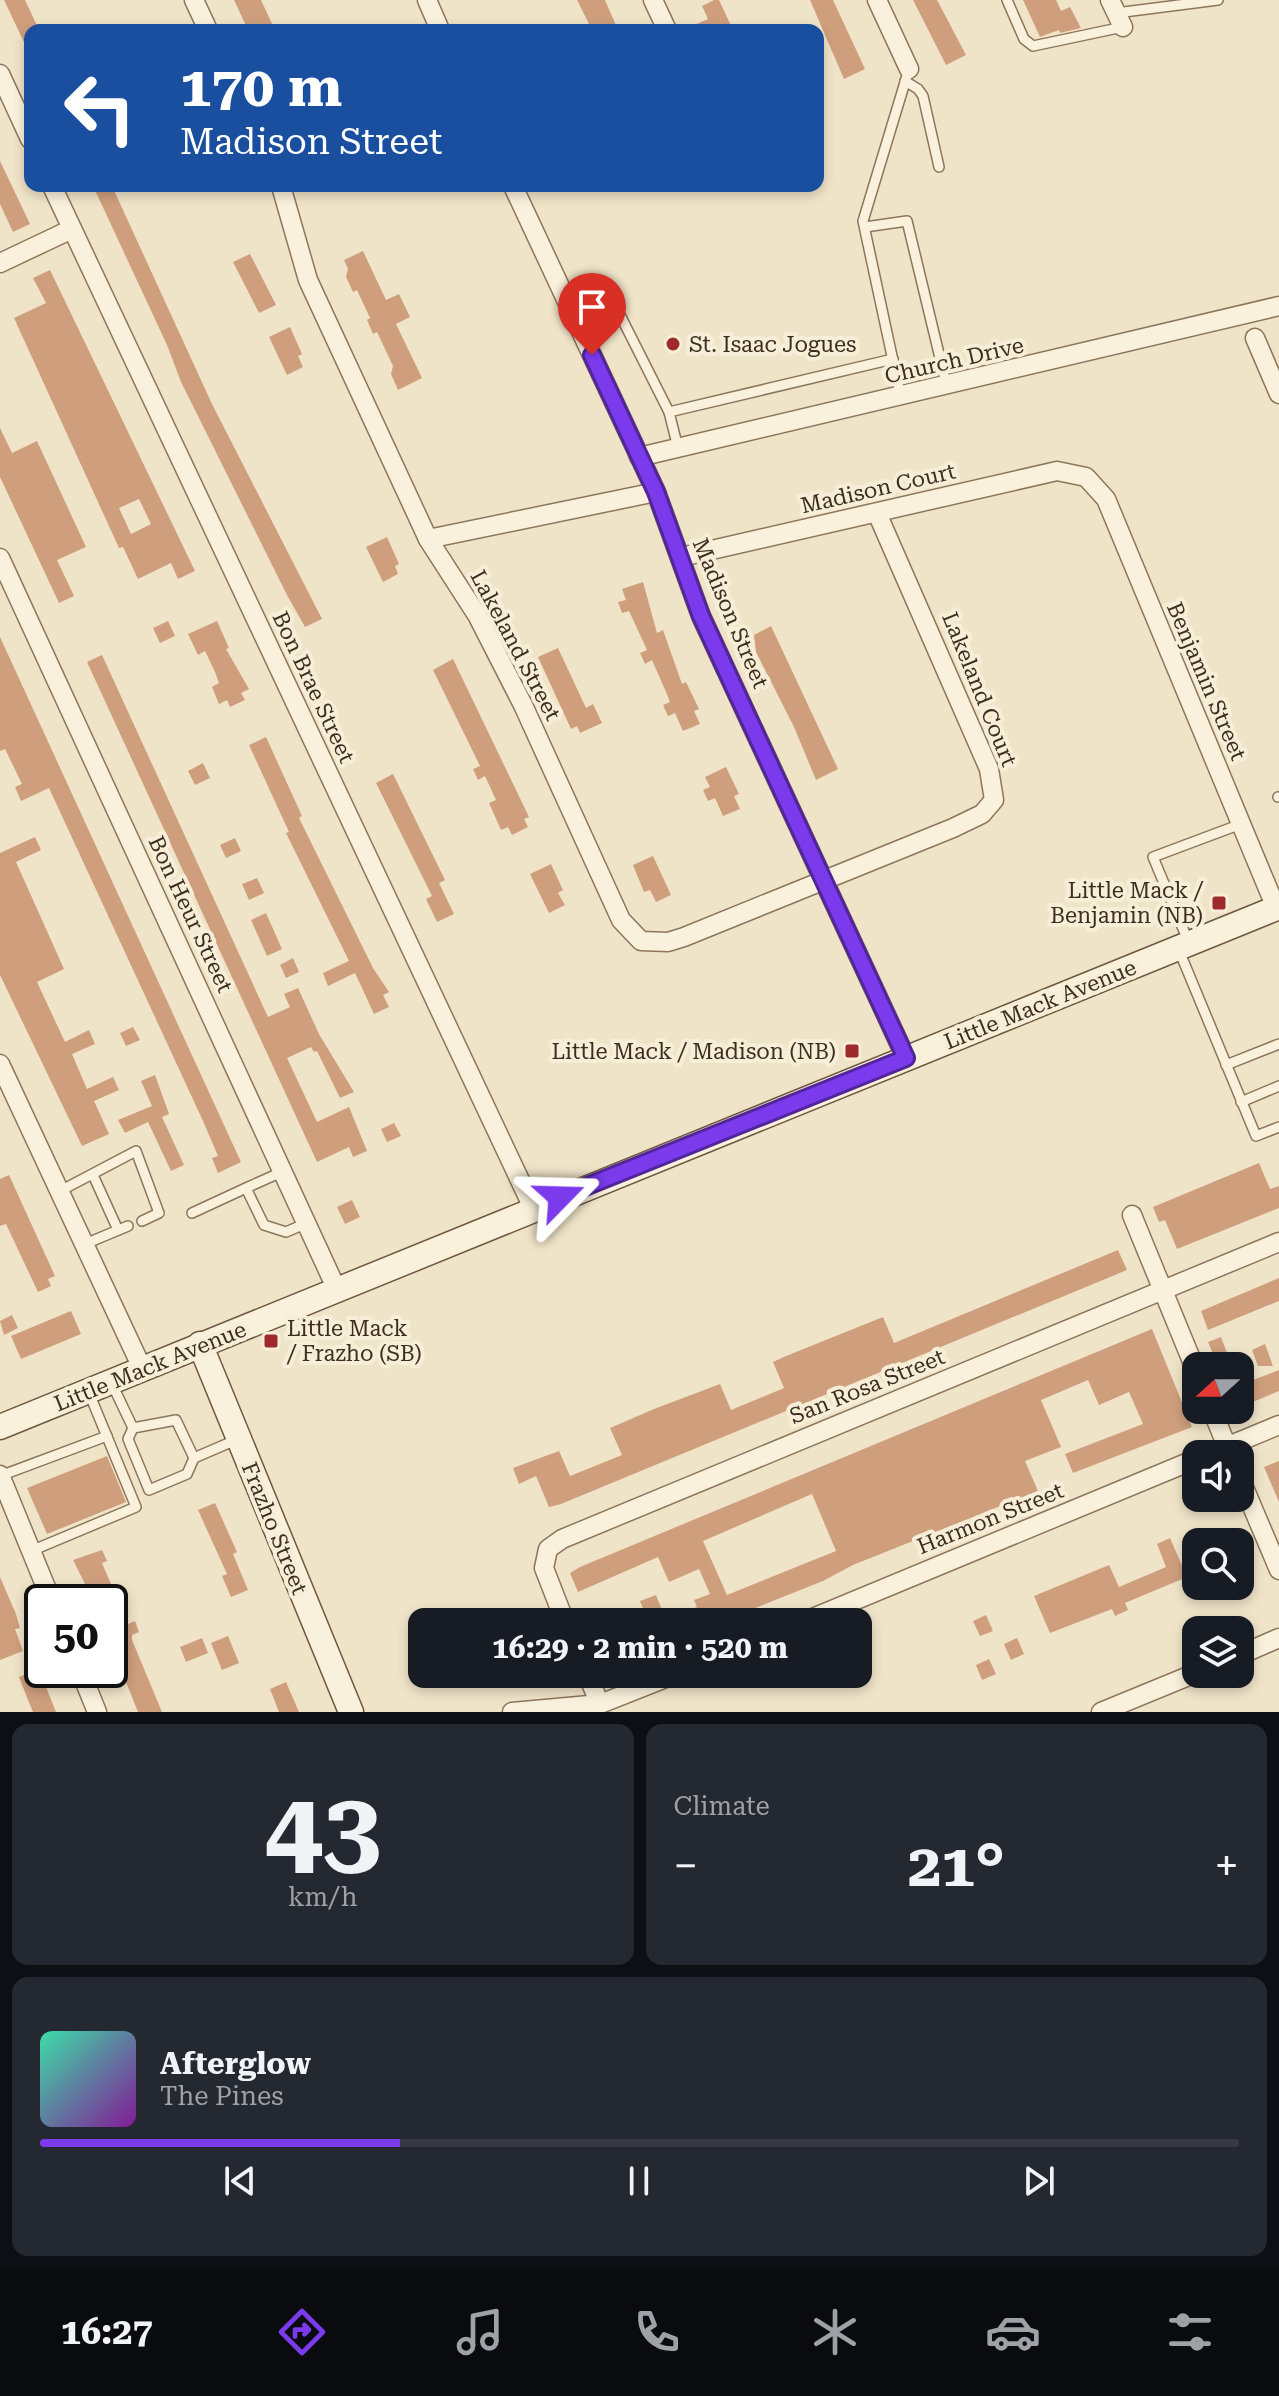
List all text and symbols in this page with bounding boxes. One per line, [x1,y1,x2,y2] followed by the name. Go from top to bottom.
[180,54,342,120] text: 170 m
[48,56,152,160] icon: left
[180,121,442,163] text: Madison Street
[558,273,626,355] pin
[570,285,614,329] icon: arrive
[689,332,857,357] place label: St. Isaac Jogues
[882,332,1026,389] street label: Church Drive
[664,335,682,353] marker: St. Isaac Jogues
[798,459,958,518] street label: Madison Court
[688,534,773,692] street label: Madison Street
[465,566,566,725] street label: Lakeland Street
[1162,598,1251,764] street label: Benjamin Street
[268,608,360,767] street label: Bon Brae Street
[937,608,1022,770] street label: Lakeland Court
[143,832,238,996] street label: Bon Heur Street
[1050,878,1204,928] place label: Little Mack / Benjamin (NB)
[1210,894,1228,912] marker: Little Mack / Benjamin (NB)
[941,955,1140,1054] street label: Little Mack Avenue
[551,1039,836,1064] place label: Little Mack / Madison (NB)
[843,1042,861,1060] marker: Little Mack / Madison (NB)
[518,1155,602,1239] position arrow
[286,1316,422,1366] place label: Little Mack / Frazho (SB)
[51,1317,250,1416] street label: Little Mack Avenue
[262,1332,280,1350] marker: Little Mack / Frazho (SB)
[786,1344,948,1429] street label: San Rosa Street
[1182,1352,1254,1424] north arrow
[1182,1352,1254,1688] map controls
[1182,1440,1254,1512] button: sound
[237,1458,312,1598] street label: Frazho Street
[913,1478,1067,1559] street label: Harmon Street
[1182,1528,1254,1600] button: search
[24,1584,128,1688] speed limit sign: 50
[1182,1616,1254,1688] button: layers
[492,1630,788,1665] text: 16:29 · 2 min · 520 m
[265,1769,381,1890] text: 43
[674,1791,770,1821] text: Climate
[908,1830,1005,1901] text: 21°
[674,1840,698,1892] text: −
[1214,1840,1239,1892] text: +
[288,1882,358,1912] text: km/h
[160,2046,311,2081] text: Afterglow
[160,2081,284,2111] text: The Pines
[218,2159,262,2203] icon: previous
[617,2159,661,2203] icon: pause
[1017,2159,1061,2203] icon: next
[274,2304,330,2360] icon: directions
[452,2304,508,2360] icon: music
[629,2304,685,2360] icon: phone
[807,2304,863,2360] icon: climate
[985,2304,1041,2360] icon: car
[1162,2304,1218,2360] icon: filters
[61,2311,153,2353] text: 16:27

